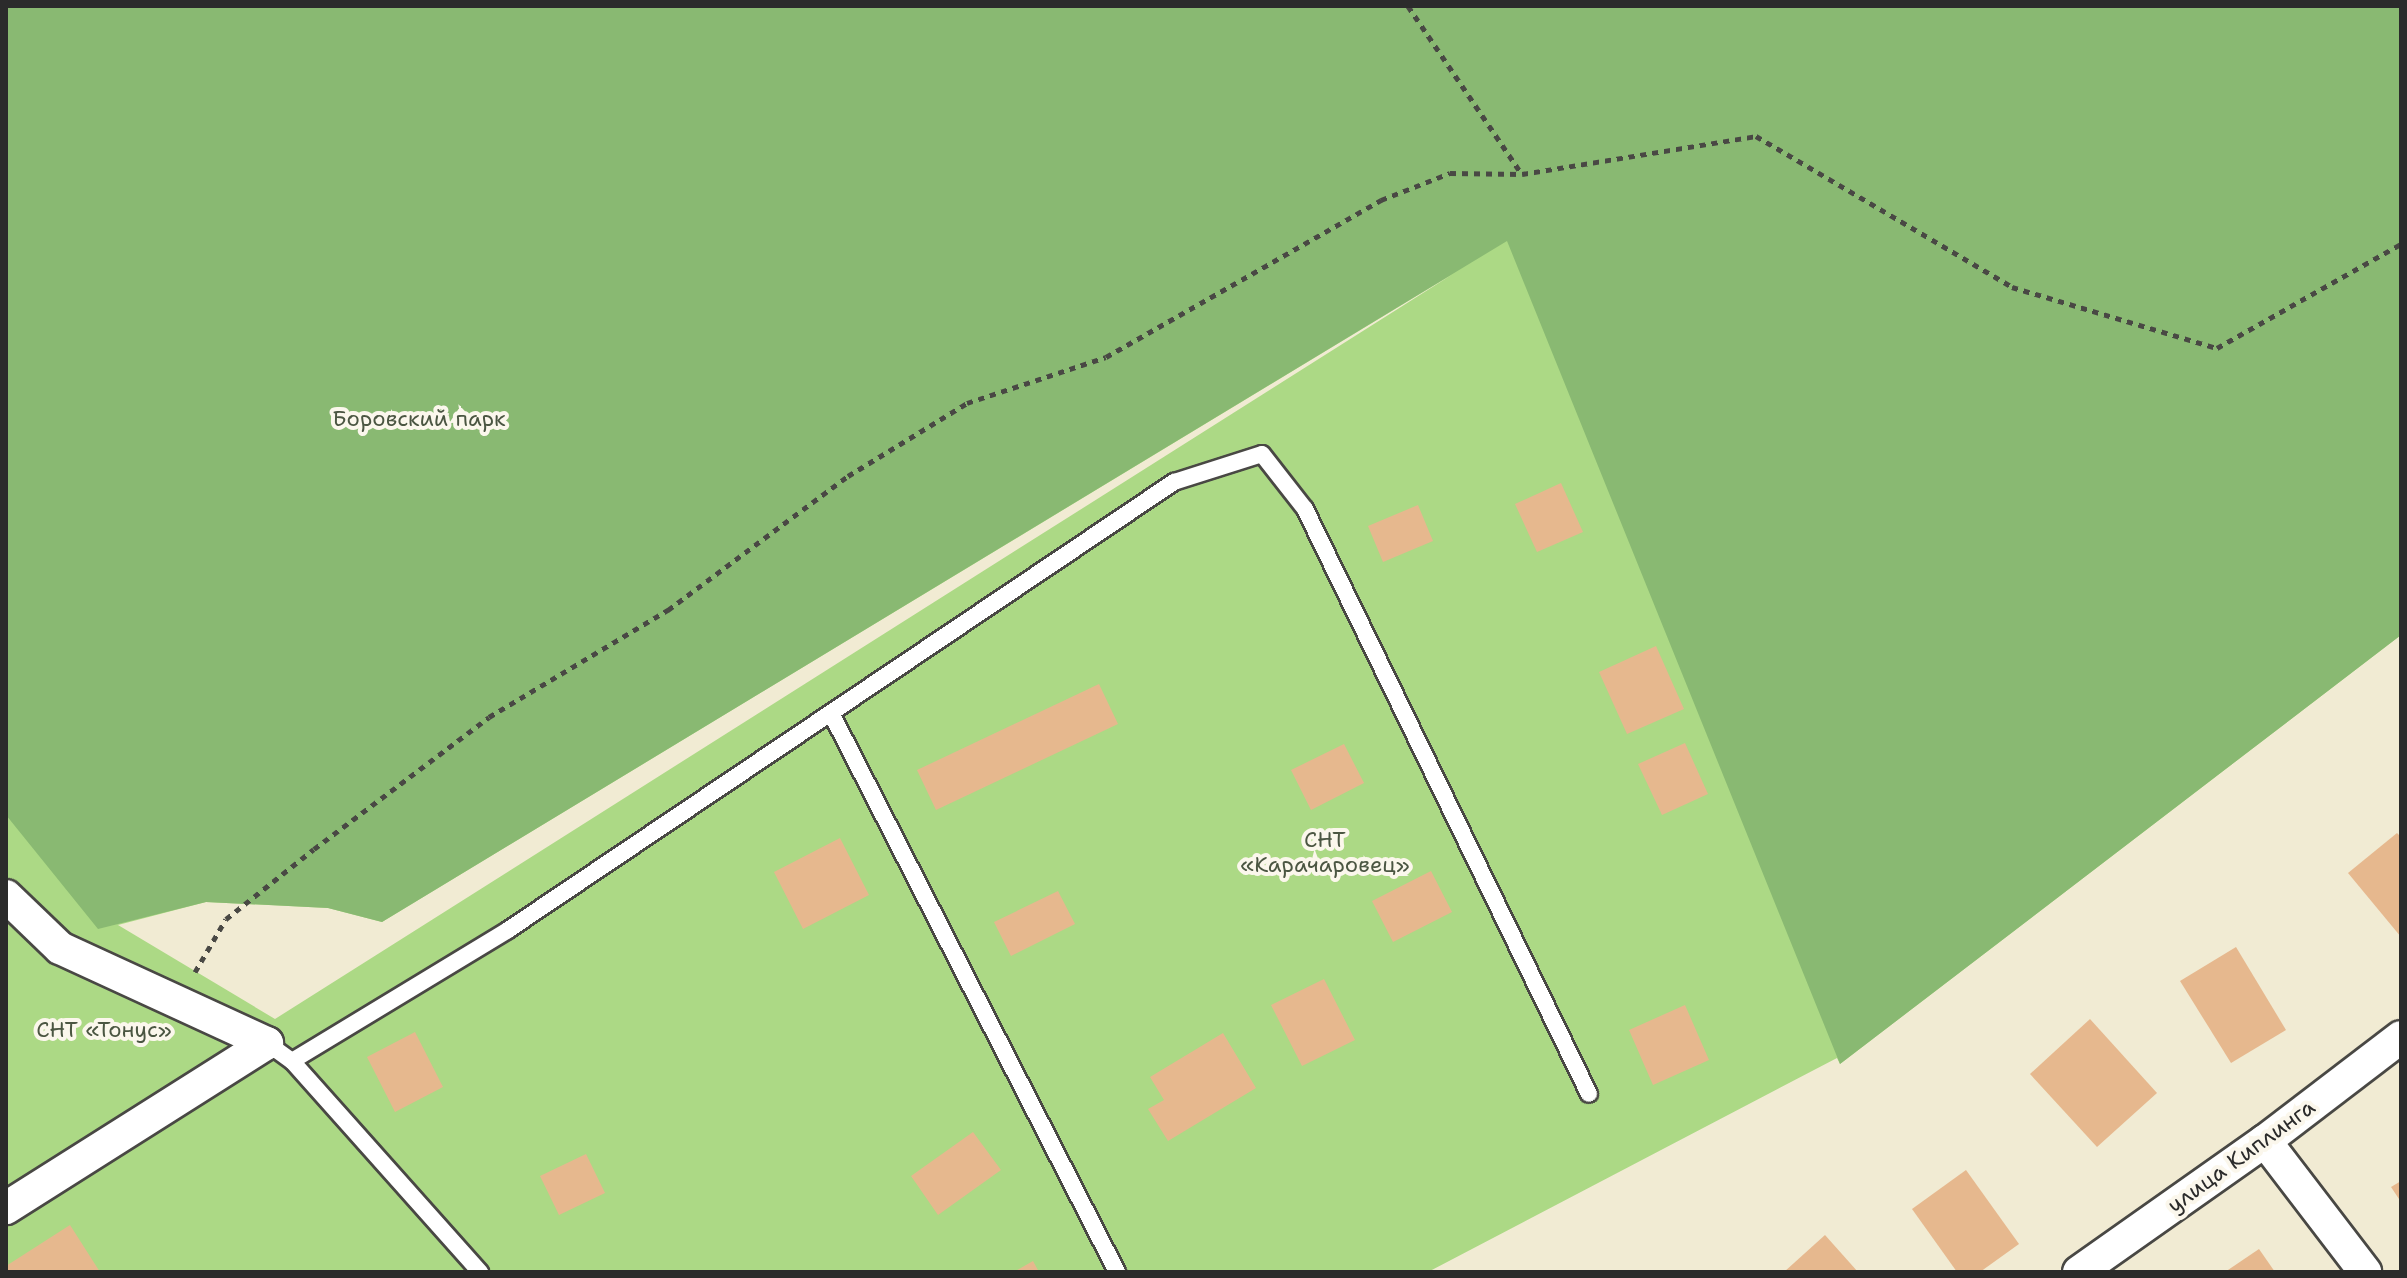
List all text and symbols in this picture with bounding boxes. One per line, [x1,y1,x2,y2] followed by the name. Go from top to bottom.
[332,406,506,432] park label: Боровский парк
[1240,826,1410,878] park label: СНТ «Карачаровец»
[36,1017,172,1043] park label: СНТ «Тонус»
[2162,1094,2320,1218] street label: улица Киплинга

